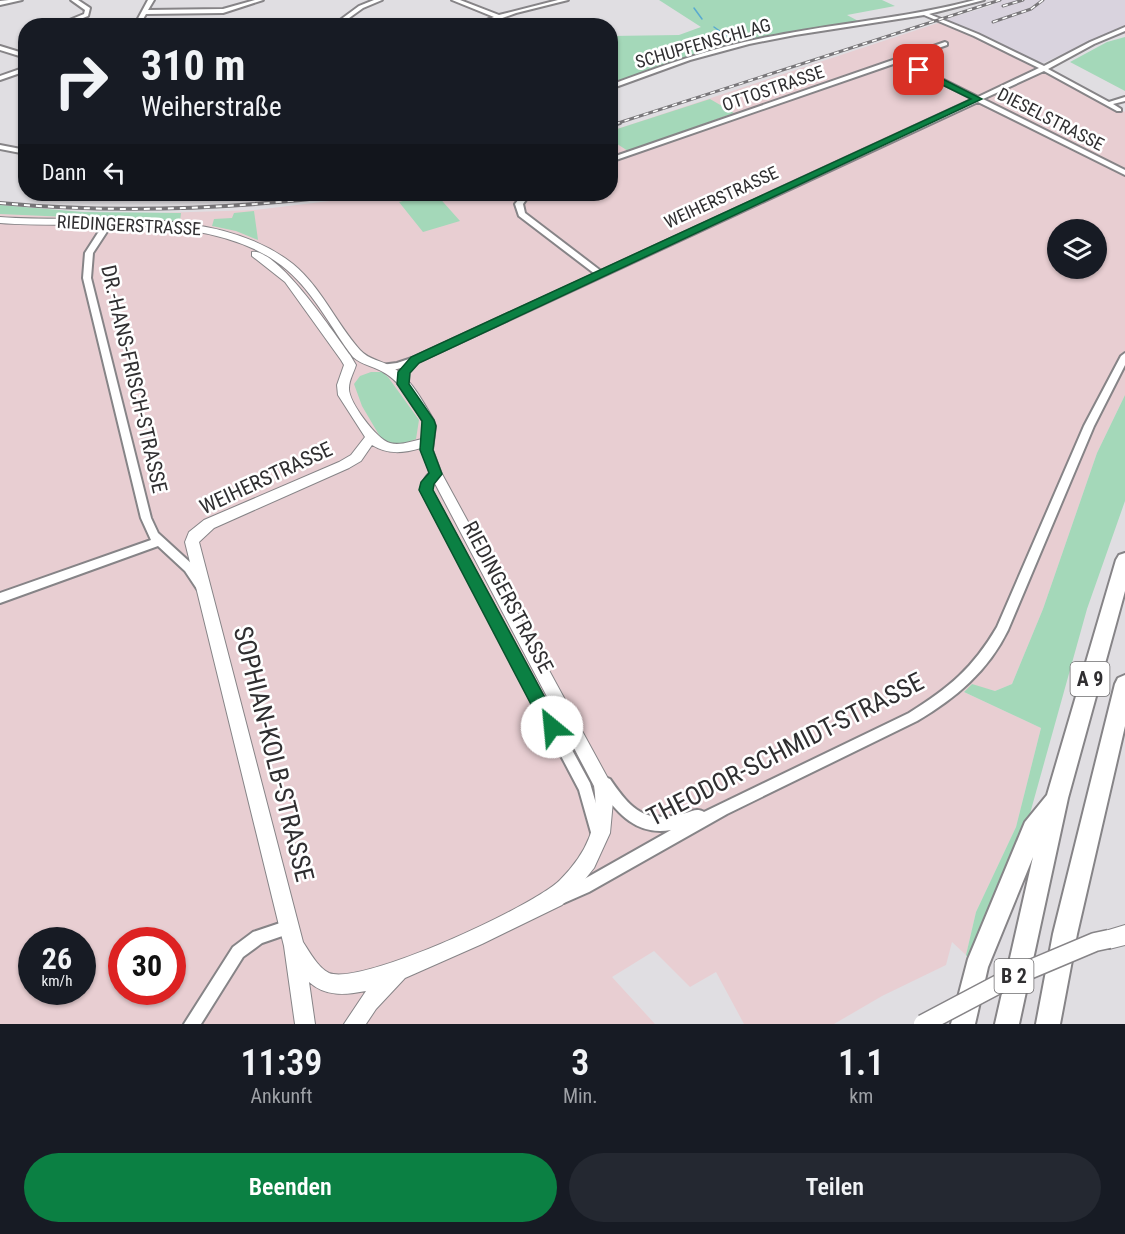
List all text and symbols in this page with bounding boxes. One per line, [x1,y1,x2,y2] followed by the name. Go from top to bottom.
[633,14,773,72] street label: SCHUPFENSCHLAG
[141,41,246,90] text: 310 m
[42,42,120,120] icon: right
[893,44,944,95] pin
[902,53,935,86] icon: arrive
[719,61,827,115] street label: OTTOSTRASSE
[994,83,1108,155] street label: DIESELSTRASSE
[141,91,282,123] text: Weiherstraße
[98,156,131,189] icon: left
[42,160,86,185] text: Dann
[661,161,781,233] street label: WEIHERSTRASSE
[56,211,202,239] street label: RIEDINGERSTRASSE
[1047,219,1107,279] map controls
[1047,219,1107,279] button: layers
[96,263,172,495] street label: DR.-HANS-FRISCH-STRASSE
[196,437,336,519] street label: WEIHERSTRASSE
[458,517,558,677] street label: RIEDINGERSTRASSE
[228,623,320,885] street label: SOPHIAN-KOLB-STRASSE
[1070,662,1110,696] road number: A 9
[642,666,928,832] street label: THEODOR-SCHMIDT-STRASSE
[520,695,584,759] position arrow
[108,927,186,1005] speed limit sign: 30
[42,941,72,976] text: 26
[994,959,1034,993] road number: B 2
[42,972,72,990] text: km/h
[240,1042,322,1084] text: 11:39
[571,1042,589,1084] text: 3
[838,1042,884,1084] text: 1.1
[251,1084,312,1108] text: Ankunft
[563,1084,598,1108] text: Min.
[849,1084,873,1108] text: km
[24,1153,557,1222] button: Beenden
[569,1153,1101,1222] button: Teilen

